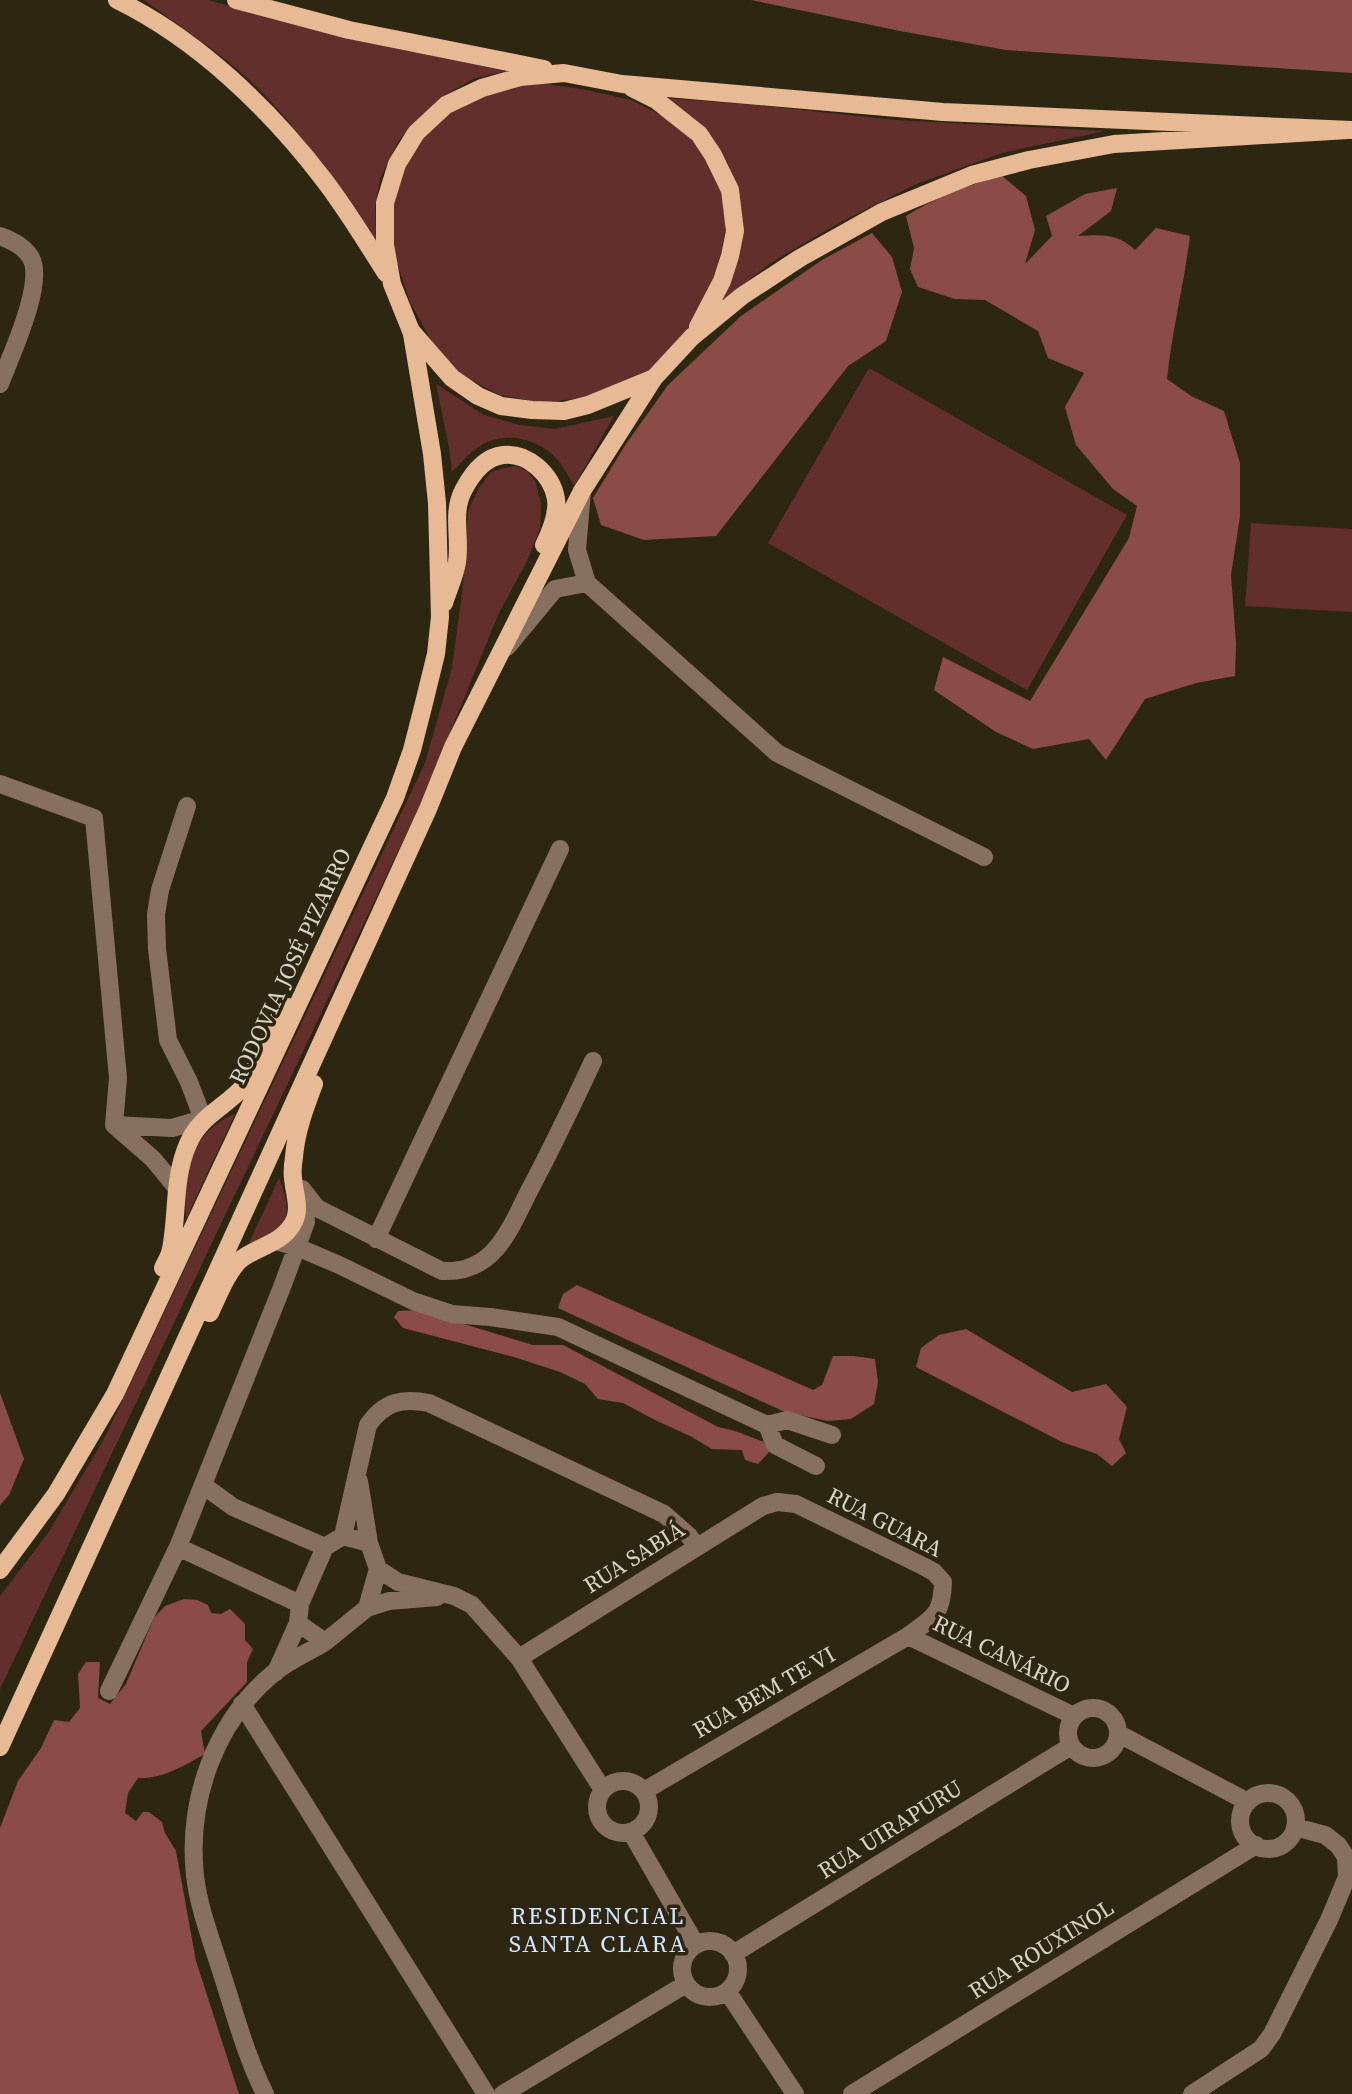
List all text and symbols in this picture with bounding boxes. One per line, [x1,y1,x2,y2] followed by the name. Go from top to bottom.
[221,843,359,1089] street label: RODOVIA JOSÉ PIZARRO
[822,1479,949,1565] street label: RUA GUARA
[577,1513,691,1601] street label: RUA SABIÁ
[928,1607,1076,1701] street label: RUA CANÁRIO
[687,1638,841,1746] street label: RUA BEM TE VI
[811,1772,969,1886] street label: RUA UIRAPURU
[962,1891,1120,2007] street label: RUA ROUXINOL
[509,1899,687,1960] district label: RESIDENCIAL SANTA CLARA

